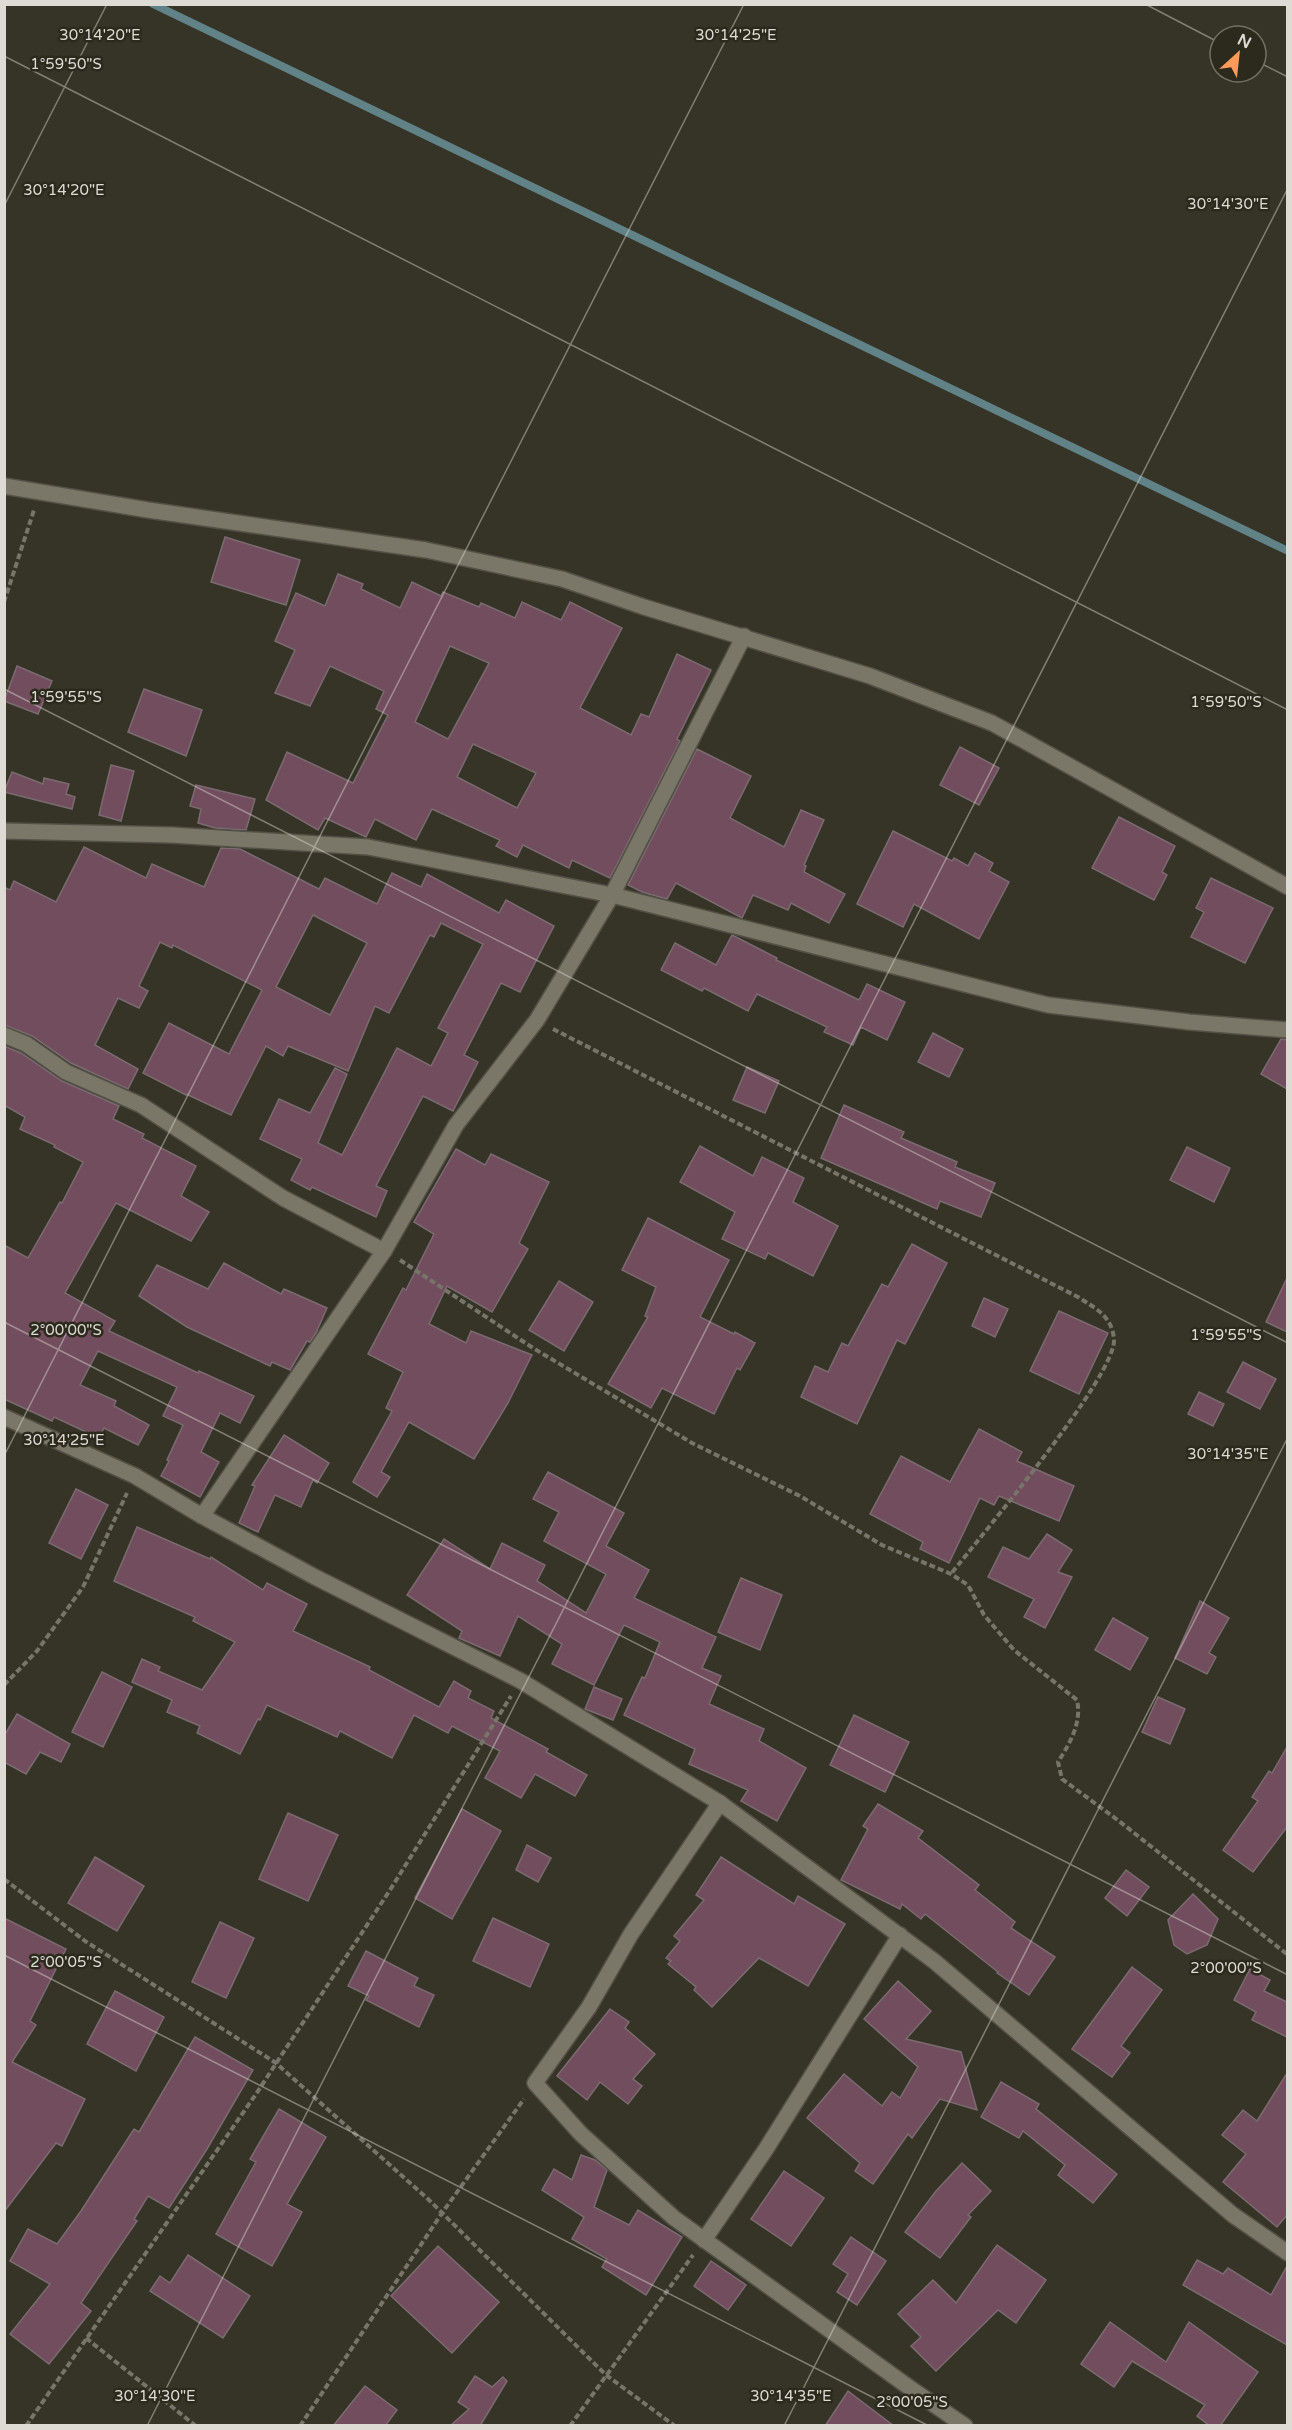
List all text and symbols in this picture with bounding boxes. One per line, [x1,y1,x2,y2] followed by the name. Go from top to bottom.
[1208,24,1268,84] north arrow
[59,26,141,44] text: 30°14'20"E
[695,26,777,44] text: 30°14'25"E
[1234,30,1255,53] text: N
[30,55,102,73] text: 1°59'50"S
[23,181,105,199] text: 30°14'20"E
[1187,195,1269,213] text: 30°14'30"E
[30,688,102,706] text: 1°59'55"S
[1190,693,1262,711] text: 1°59'50"S
[30,1321,102,1339] text: 2°00'00"S
[1190,1326,1262,1344] text: 1°59'55"S
[23,1431,105,1449] text: 30°14'25"E
[1187,1445,1269,1463] text: 30°14'35"E
[30,1953,102,1971] text: 2°00'05"S
[1190,1959,1262,1977] text: 2°00'00"S
[114,2387,196,2405] text: 30°14'30"E
[750,2387,832,2405] text: 30°14'35"E
[876,2393,948,2411] text: 2°00'05"S

